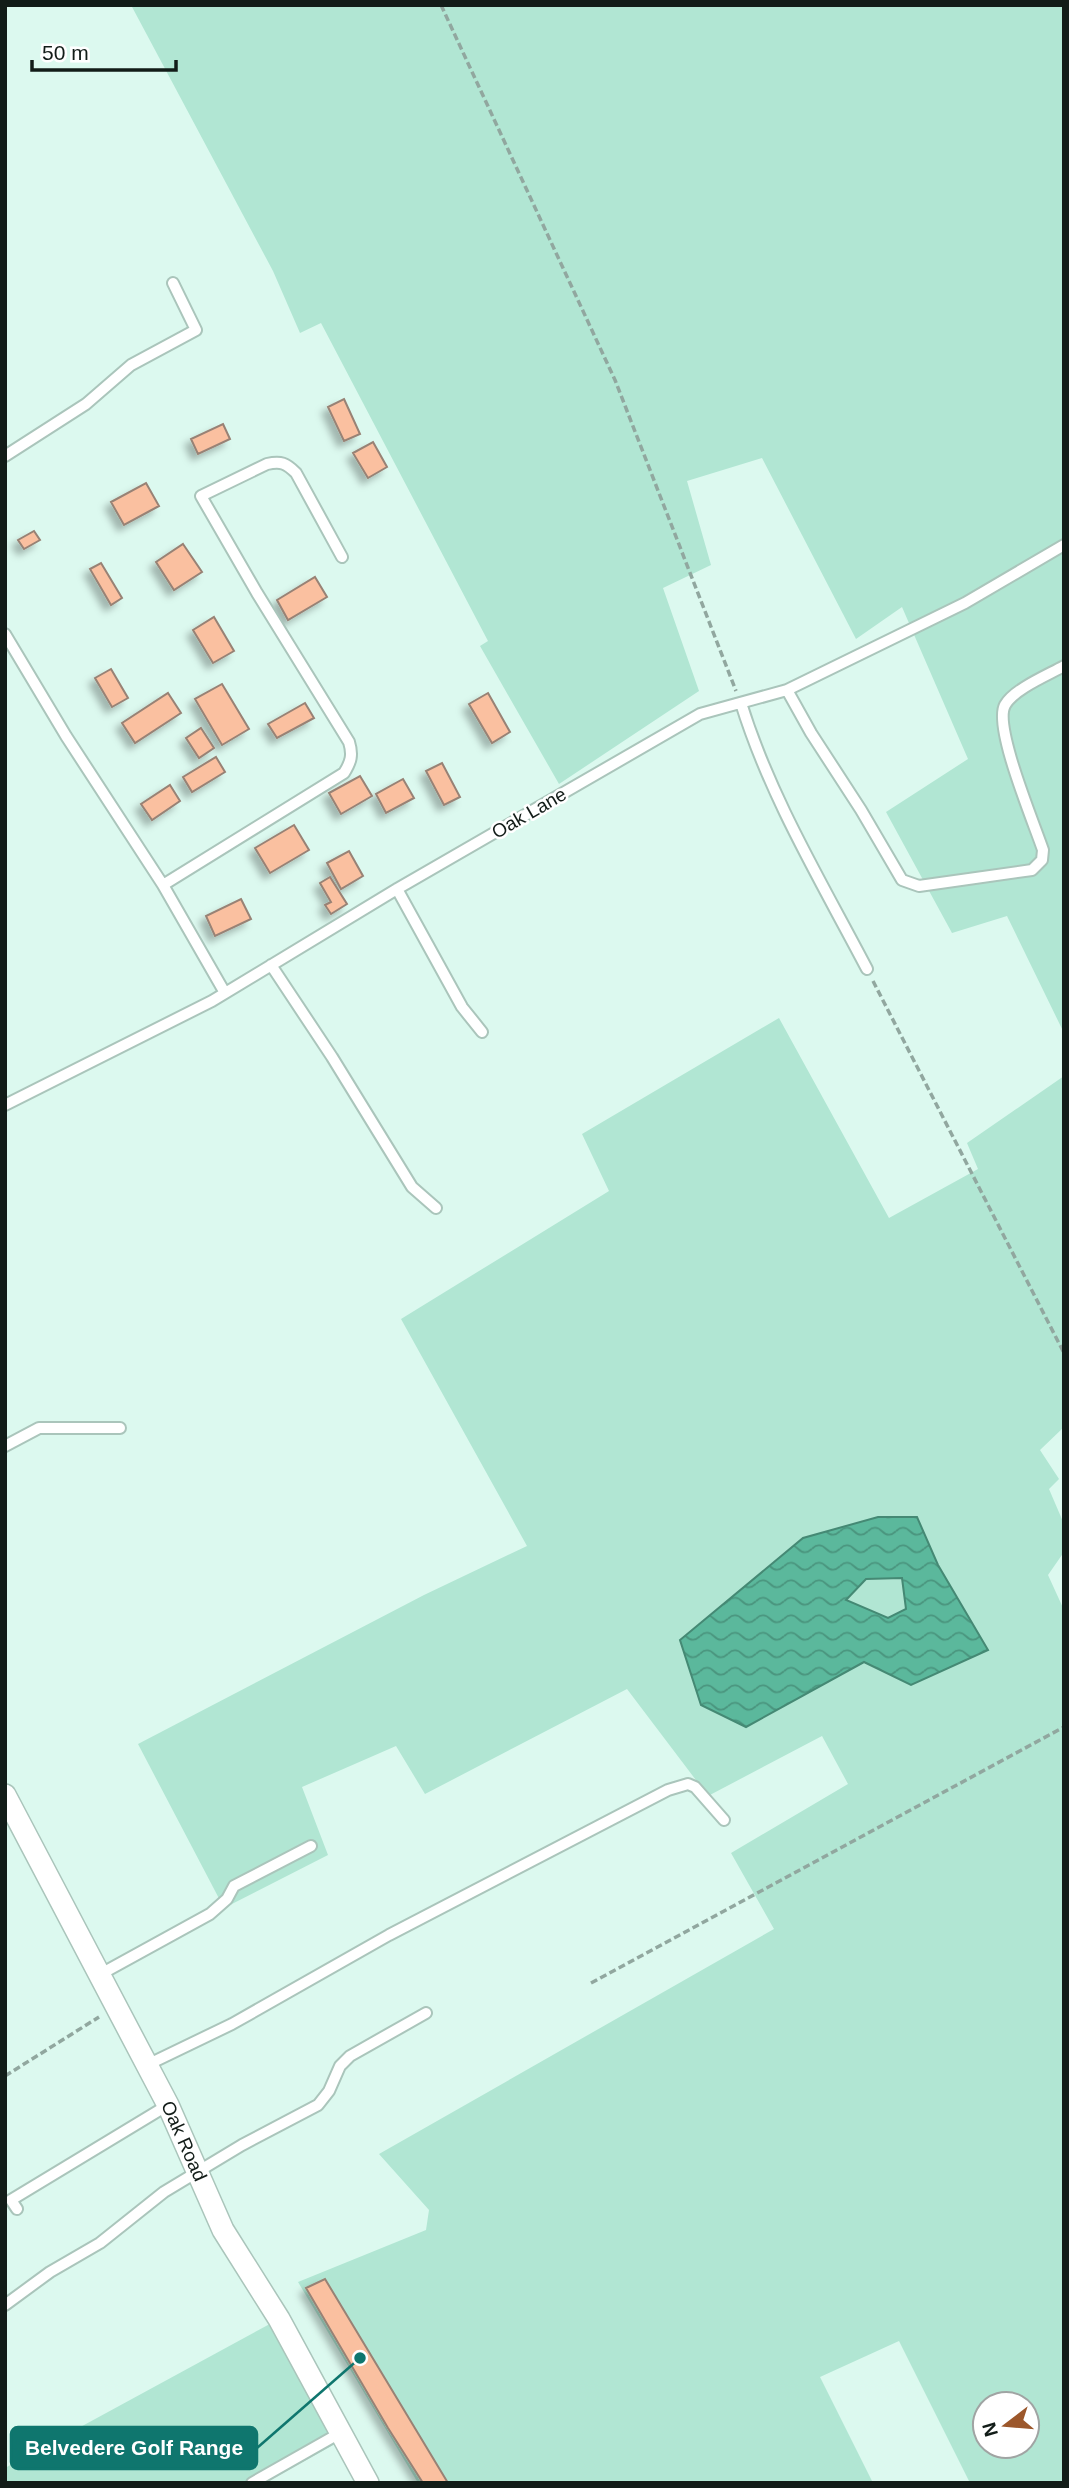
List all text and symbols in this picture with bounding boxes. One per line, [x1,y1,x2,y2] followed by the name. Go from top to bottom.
[32,28,175,72] scale bar
[42,41,89,64] text: 50 m
[488,783,570,843] street label: Oak Lane
[157,2098,211,2184] street label: Oak Road
[971,2390,1041,2460] north arrow
[978,2420,1002,2439] text: N
[11,2427,257,2469] callout: Belvedere Golf Range
[25,2436,243,2459] text: Belvedere Golf Range

